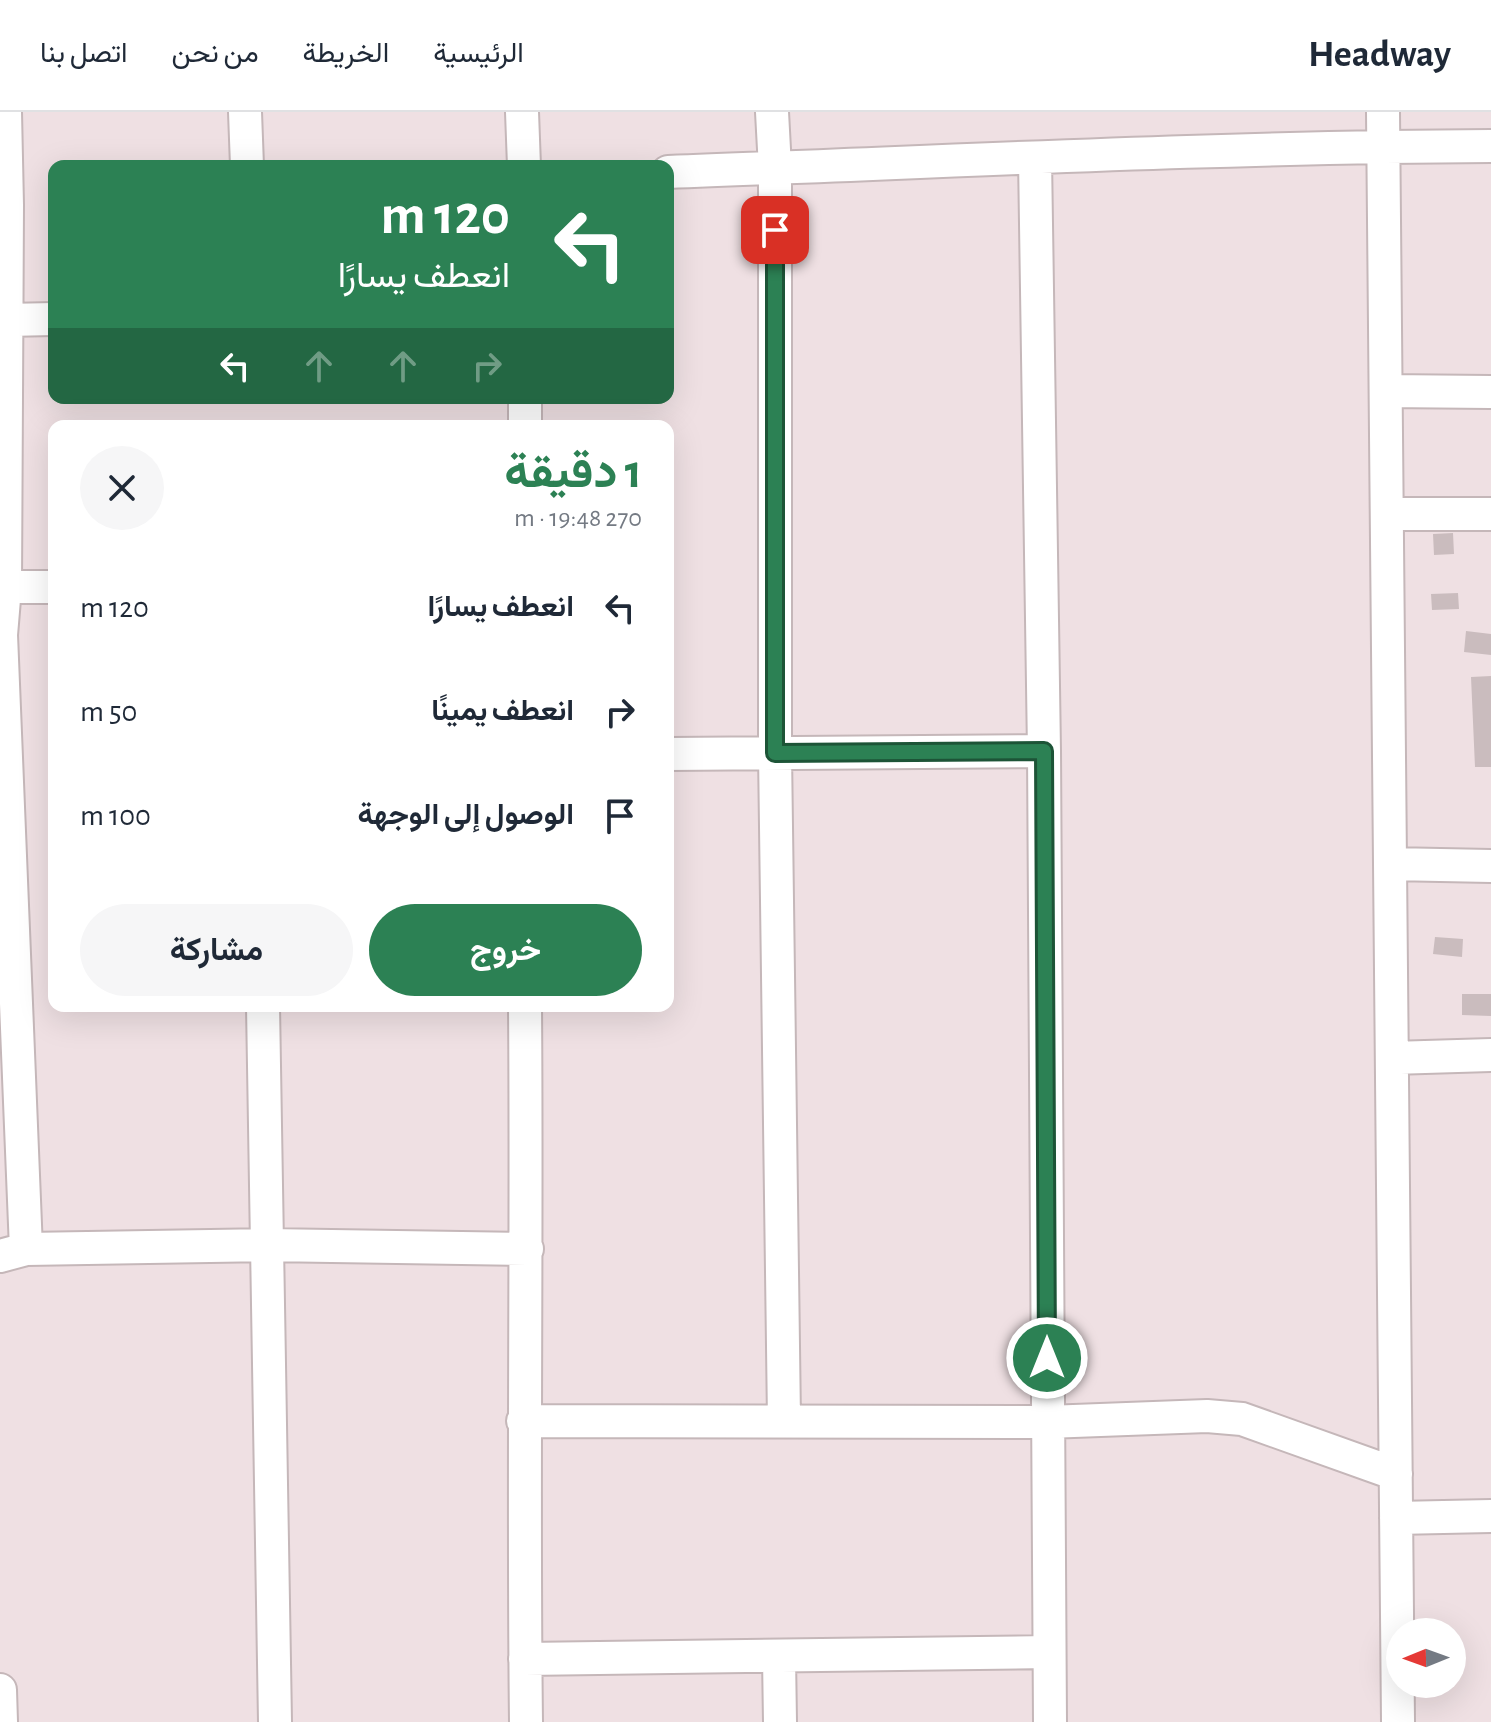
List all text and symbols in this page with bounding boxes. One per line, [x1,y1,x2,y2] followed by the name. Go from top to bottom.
[1308,36,1451,74] text: Headway
[40,40,128,68] text: اتصل بنا
[172,40,259,68] text: من نحن
[303,40,389,68] text: الخريطة
[433,40,524,68] text: الرئيسية
[381,188,510,244] text: 120 m
[538,192,642,296] icon: left
[741,196,809,264] pin
[753,208,797,252] icon: arrive
[338,258,510,294] text: انعطف يسارًا
[213,344,257,388] icon: left
[297,344,341,388] icon: ahead
[381,344,425,388] icon: ahead
[465,344,509,388] icon: right
[80,446,164,530] button: close
[504,449,642,497] text: 1 دقيقة
[514,505,642,531] text: 270 m · 19:48
[598,586,642,630] icon: left
[427,592,574,622] text: انعطف يسارًا
[80,593,149,623] text: 120 m
[598,690,642,734] icon: right
[431,696,574,726] text: انعطف يمينًا
[80,697,137,727] text: 50 m
[598,794,642,838] icon: arrive
[358,800,574,830] text: الوصول إلى الوجهة
[80,801,151,831] text: 100 m
[80,904,353,996] button: مشاركة
[369,904,642,996] button: خروج
[1005,1316,1089,1400] position arrow
[1386,1618,1466,1698] north arrow
[1386,1618,1466,1698] map controls

